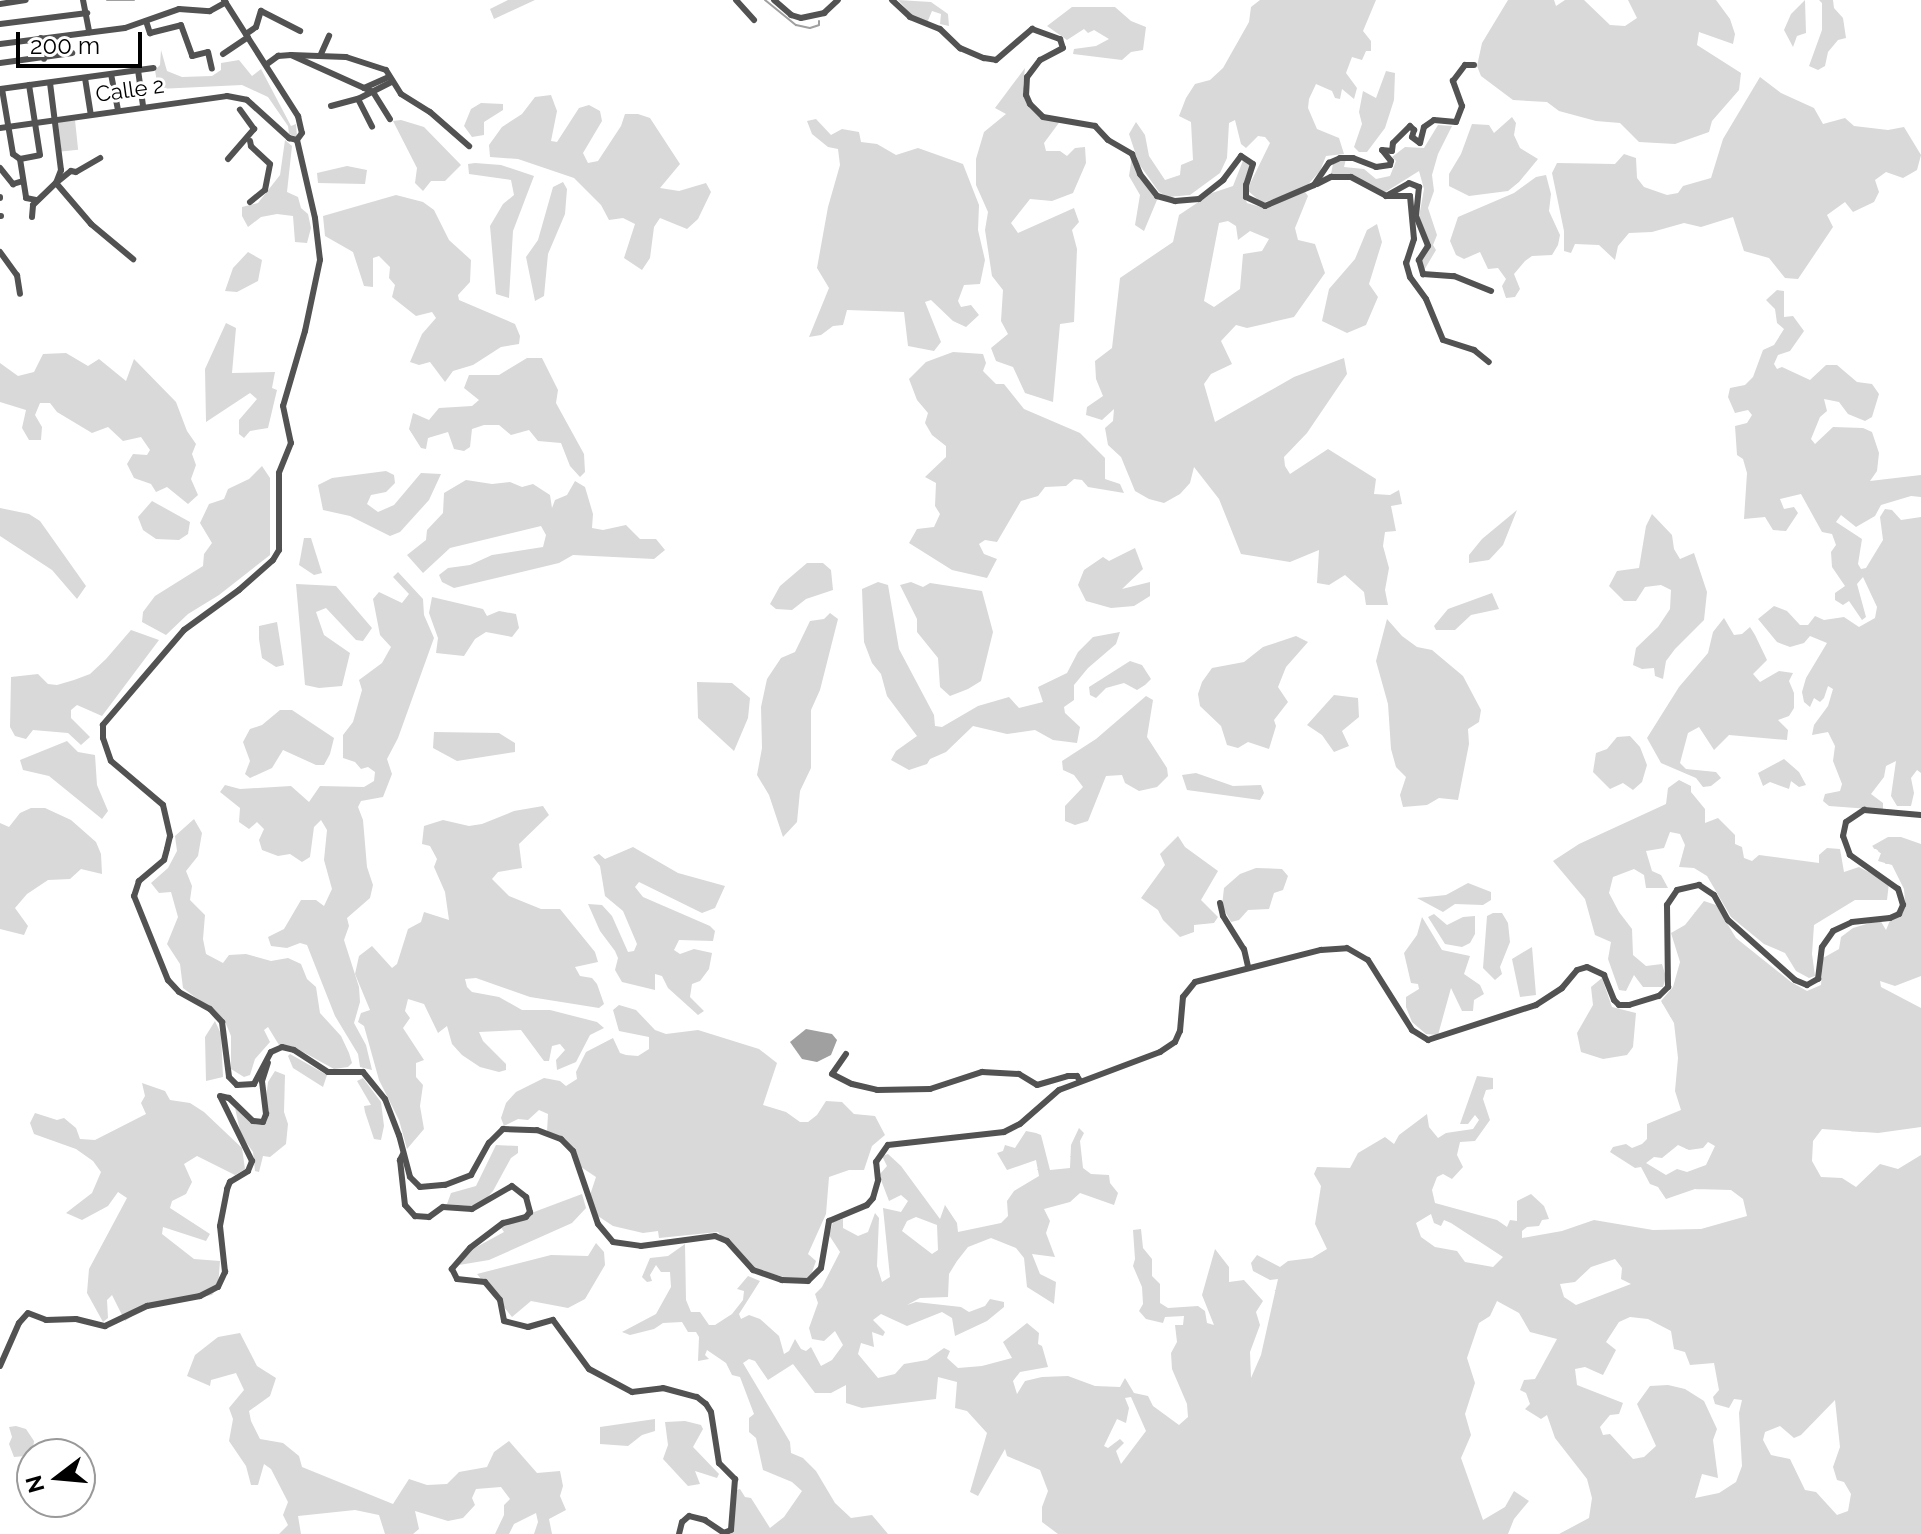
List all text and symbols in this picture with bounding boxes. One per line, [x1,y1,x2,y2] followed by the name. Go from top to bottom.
[20,16,146,66] scale bar
[30,31,100,60] text: 200 m
[94,72,166,108] street label: Calle 2
[16,1438,96,1518] north arrow
[20,1472,50,1496] text: N

